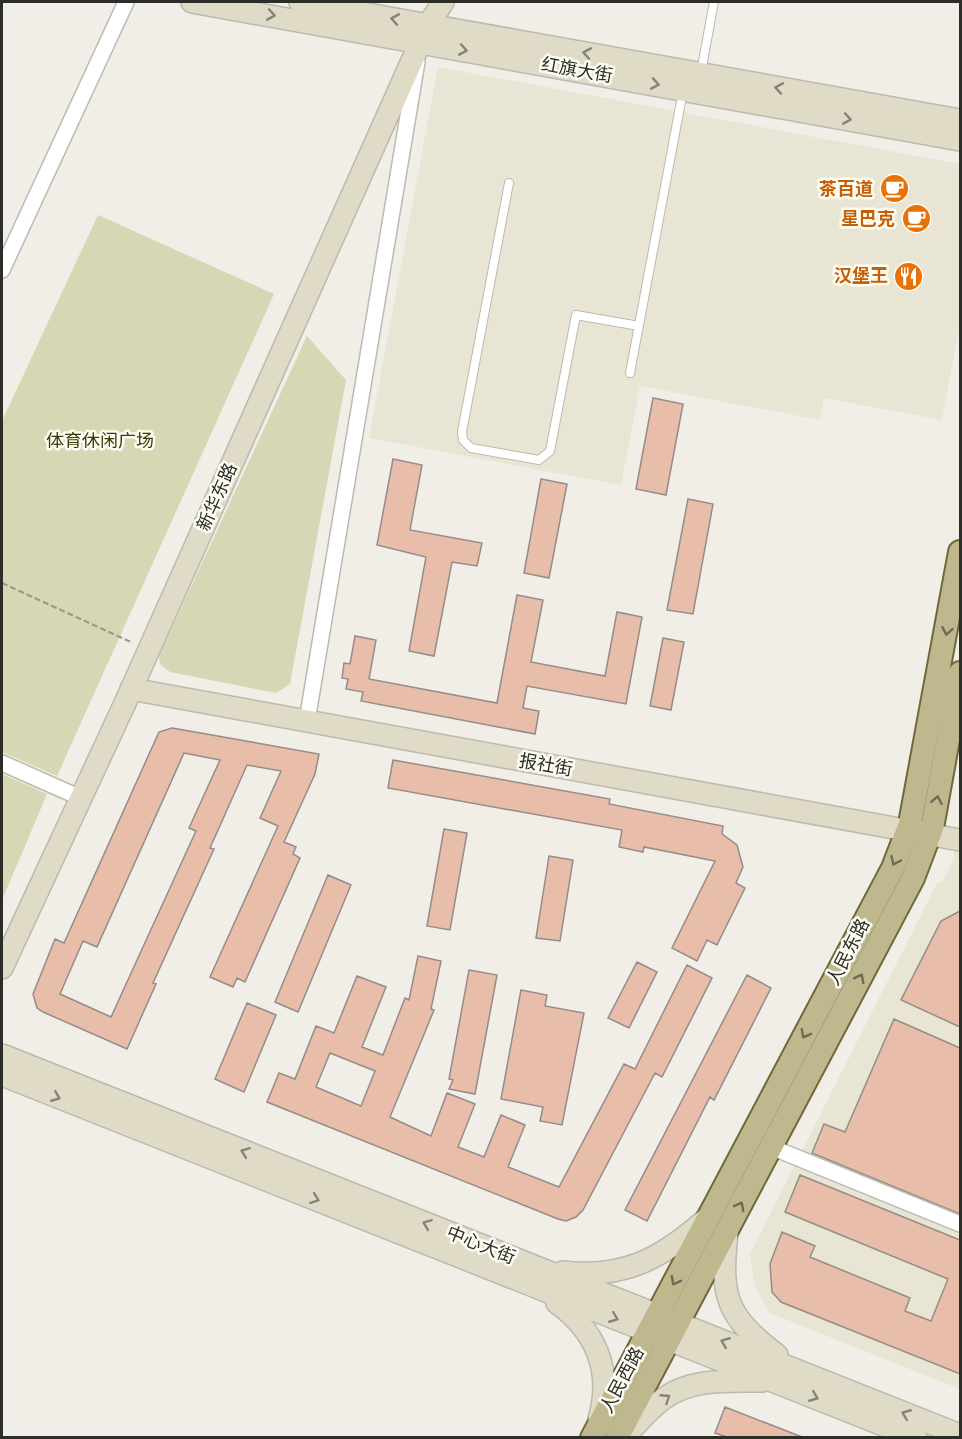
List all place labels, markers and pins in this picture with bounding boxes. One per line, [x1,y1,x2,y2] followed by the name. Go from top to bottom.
[878,173,910,205] cafe icon: 茶百道
[819,176,873,201] place label: 茶百道
[900,203,932,235] cafe icon: 星巴克
[841,206,895,231] place label: 星巴克
[893,260,925,292] restaurant icon: 汉堡王
[834,263,888,288] place label: 汉堡王

